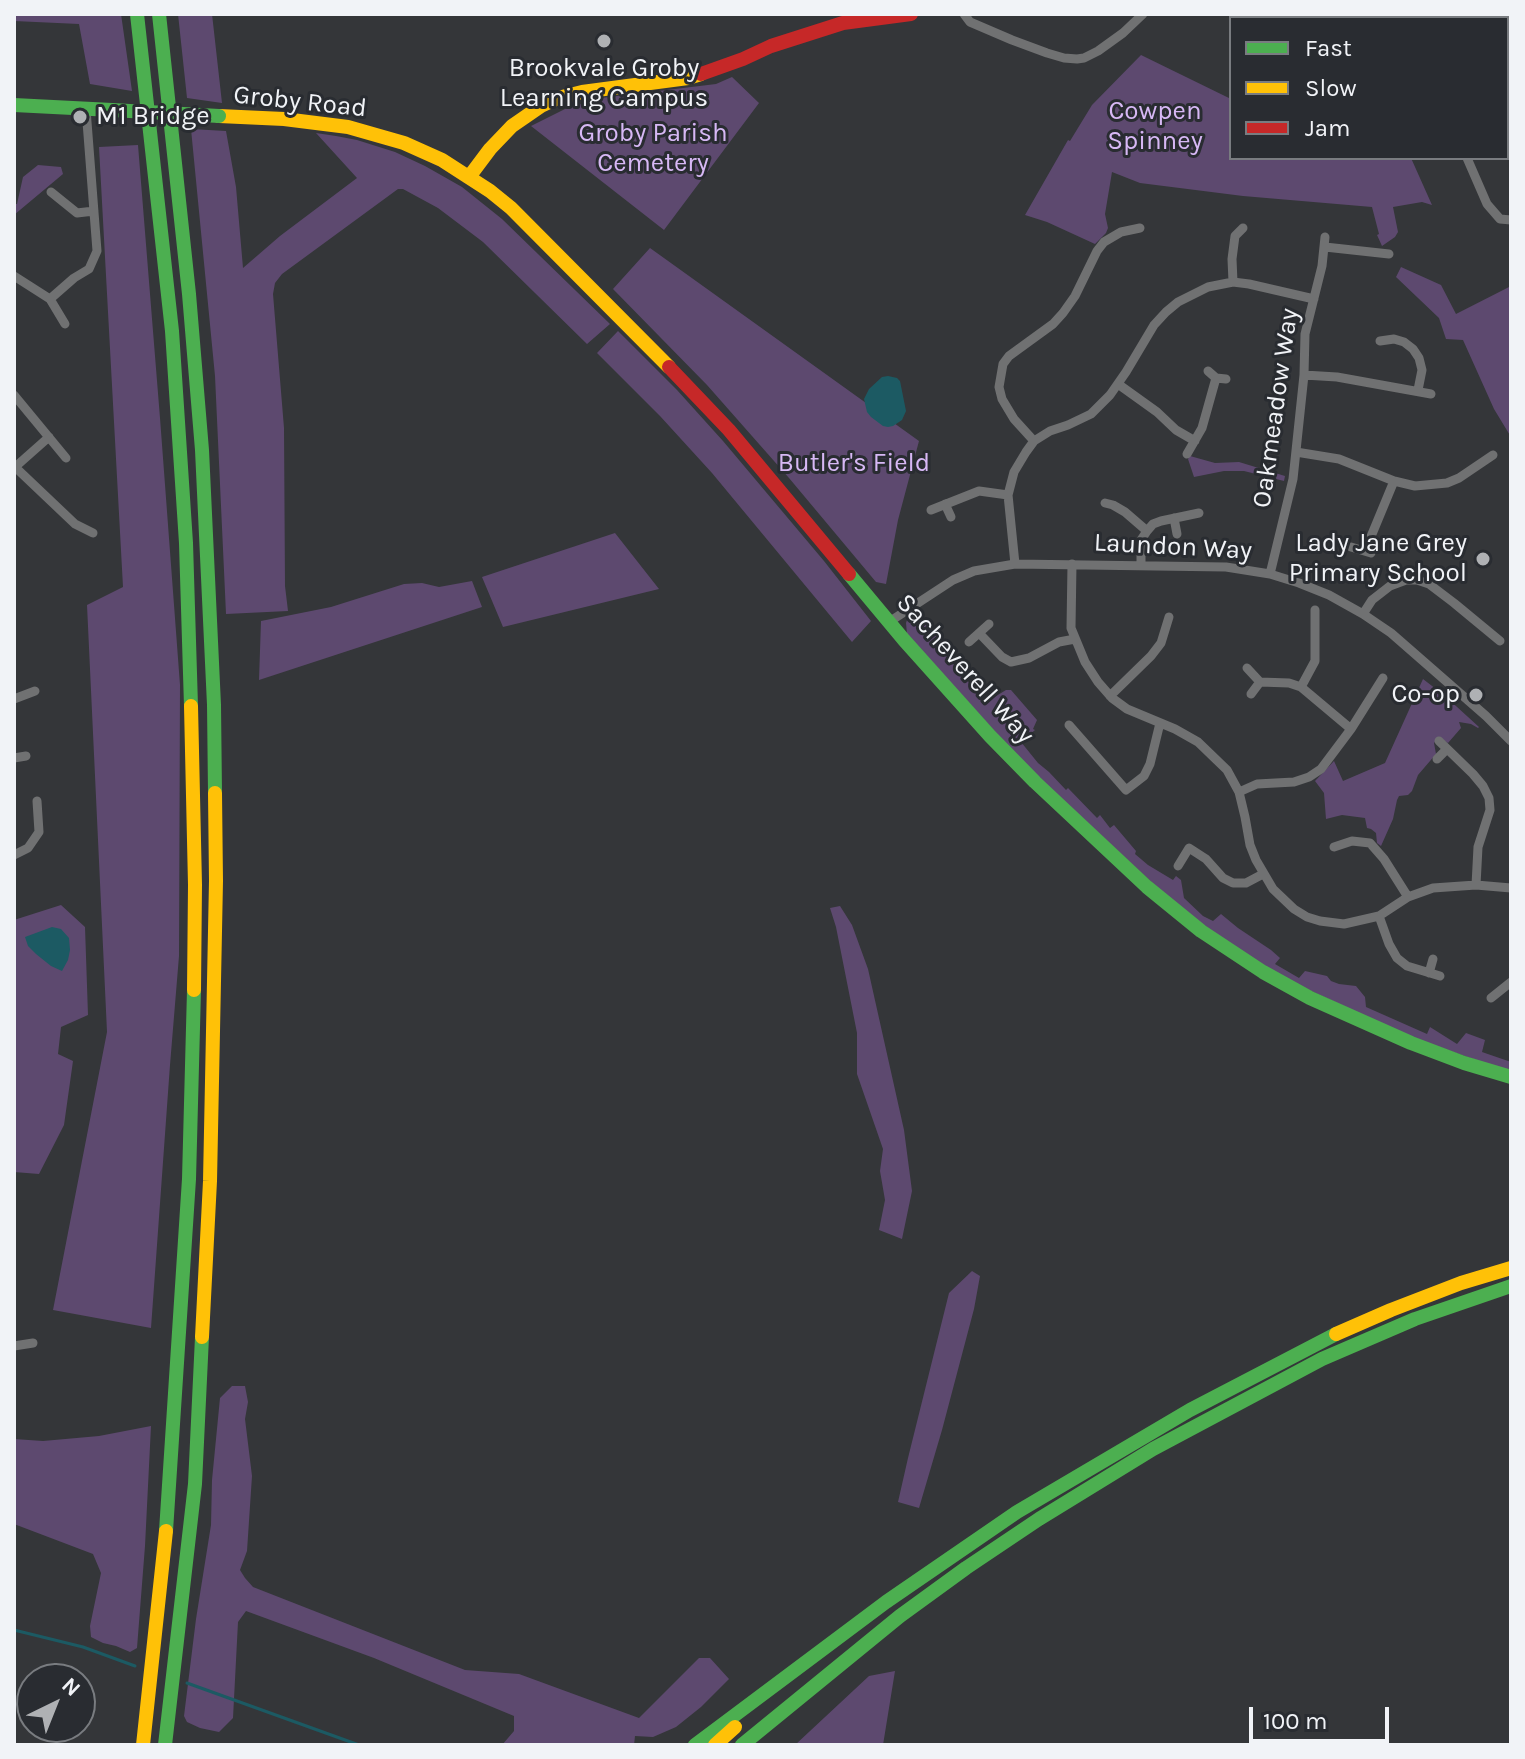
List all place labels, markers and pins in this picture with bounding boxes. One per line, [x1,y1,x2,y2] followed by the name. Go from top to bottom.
[595,32,613,50] marker: Brookvale Groby Learning Campus
[500,53,708,114] place label: Brookvale Groby Learning Campus
[96,101,210,133] place label: M1 Bridge
[71,108,89,126] marker: M1 Bridge
[1289,528,1467,590] place label: Lady Jane Grey Primary School
[1474,550,1492,568] marker: Lady Jane Grey Primary School
[1391,679,1460,711] place label: Co-op
[1467,686,1485,704] marker: Co-op

